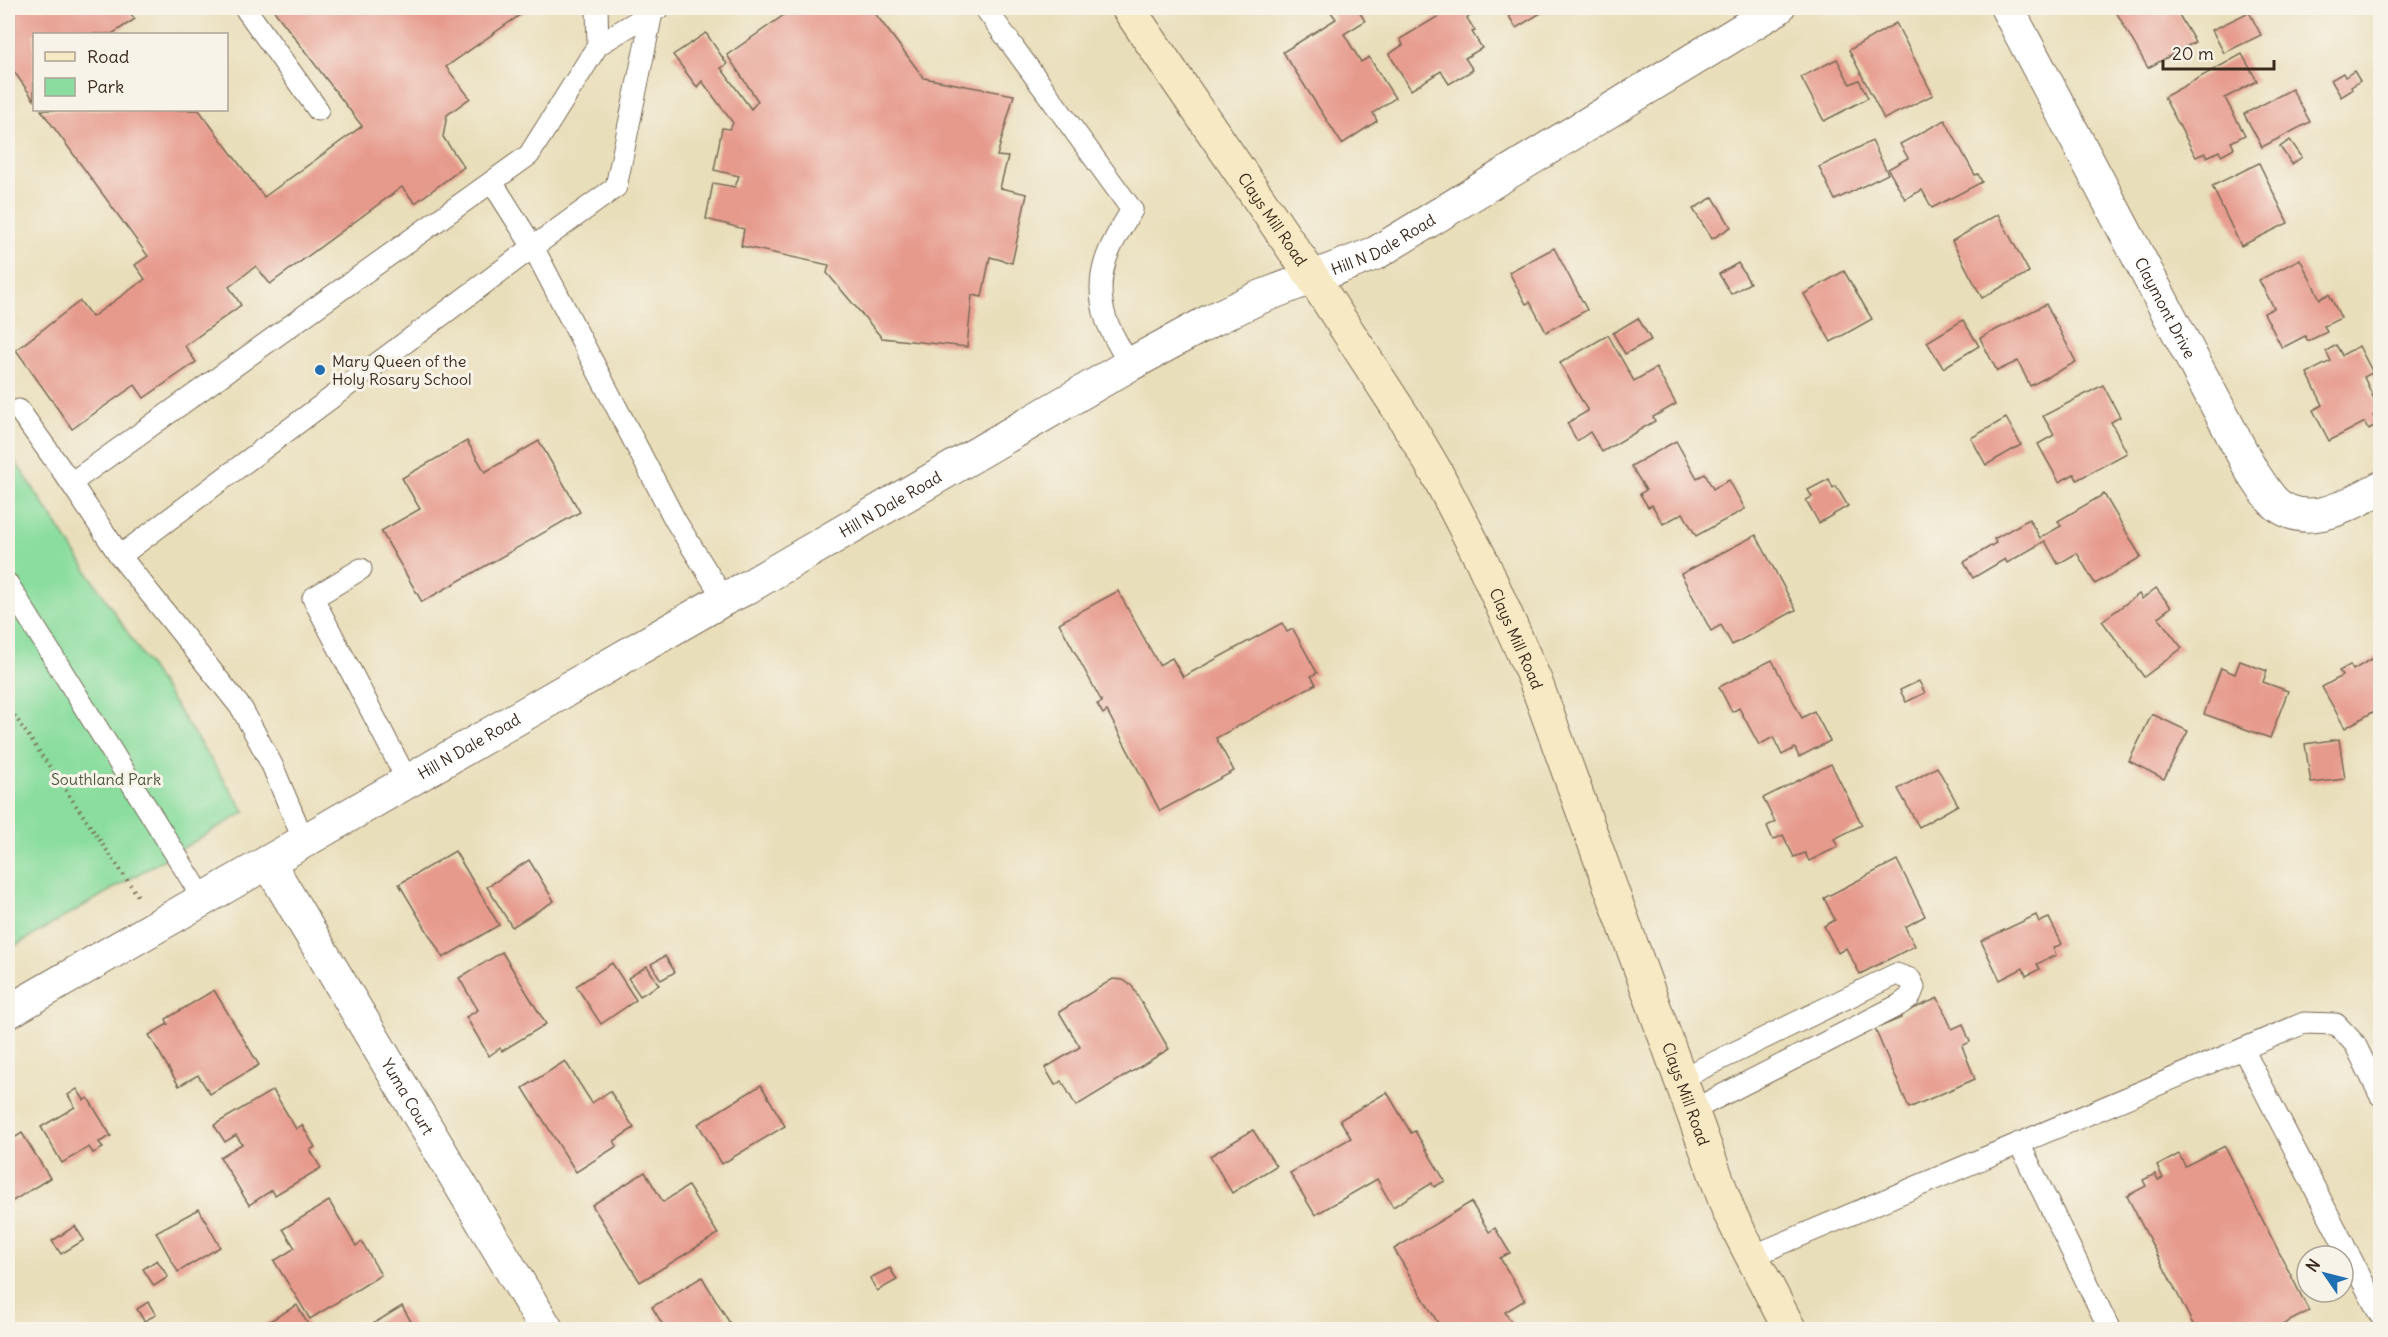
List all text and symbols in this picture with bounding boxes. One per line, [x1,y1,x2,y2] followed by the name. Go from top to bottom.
[33,33,228,111] legend
[2163,33,2274,71] scale bar
[2172,42,2214,65] text: 20 m
[87,45,130,68] text: Road
[87,75,124,98] text: Park
[1234,169,1312,270] street label: Clays Mill Road
[1328,209,1439,279] street label: Hill N Dale Road
[2130,254,2200,362] street label: Claymont Drive
[332,351,472,389] place label: Mary Queen of the Holy Rosary School
[313,363,327,377] marker: Mary Queen of the Holy Rosary School
[835,467,945,542] street label: Hill N Dale Road
[1485,585,1547,692] street label: Clays Mill Road
[414,709,524,784] street label: Hill N Dale Road
[51,769,161,789] park label: Southland Park
[1658,1039,1714,1148] street label: Clays Mill Road
[377,1055,438,1139] street label: Yuma Court
[2295,1244,2355,1304] north arrow
[2301,1255,2324,1276] text: N

